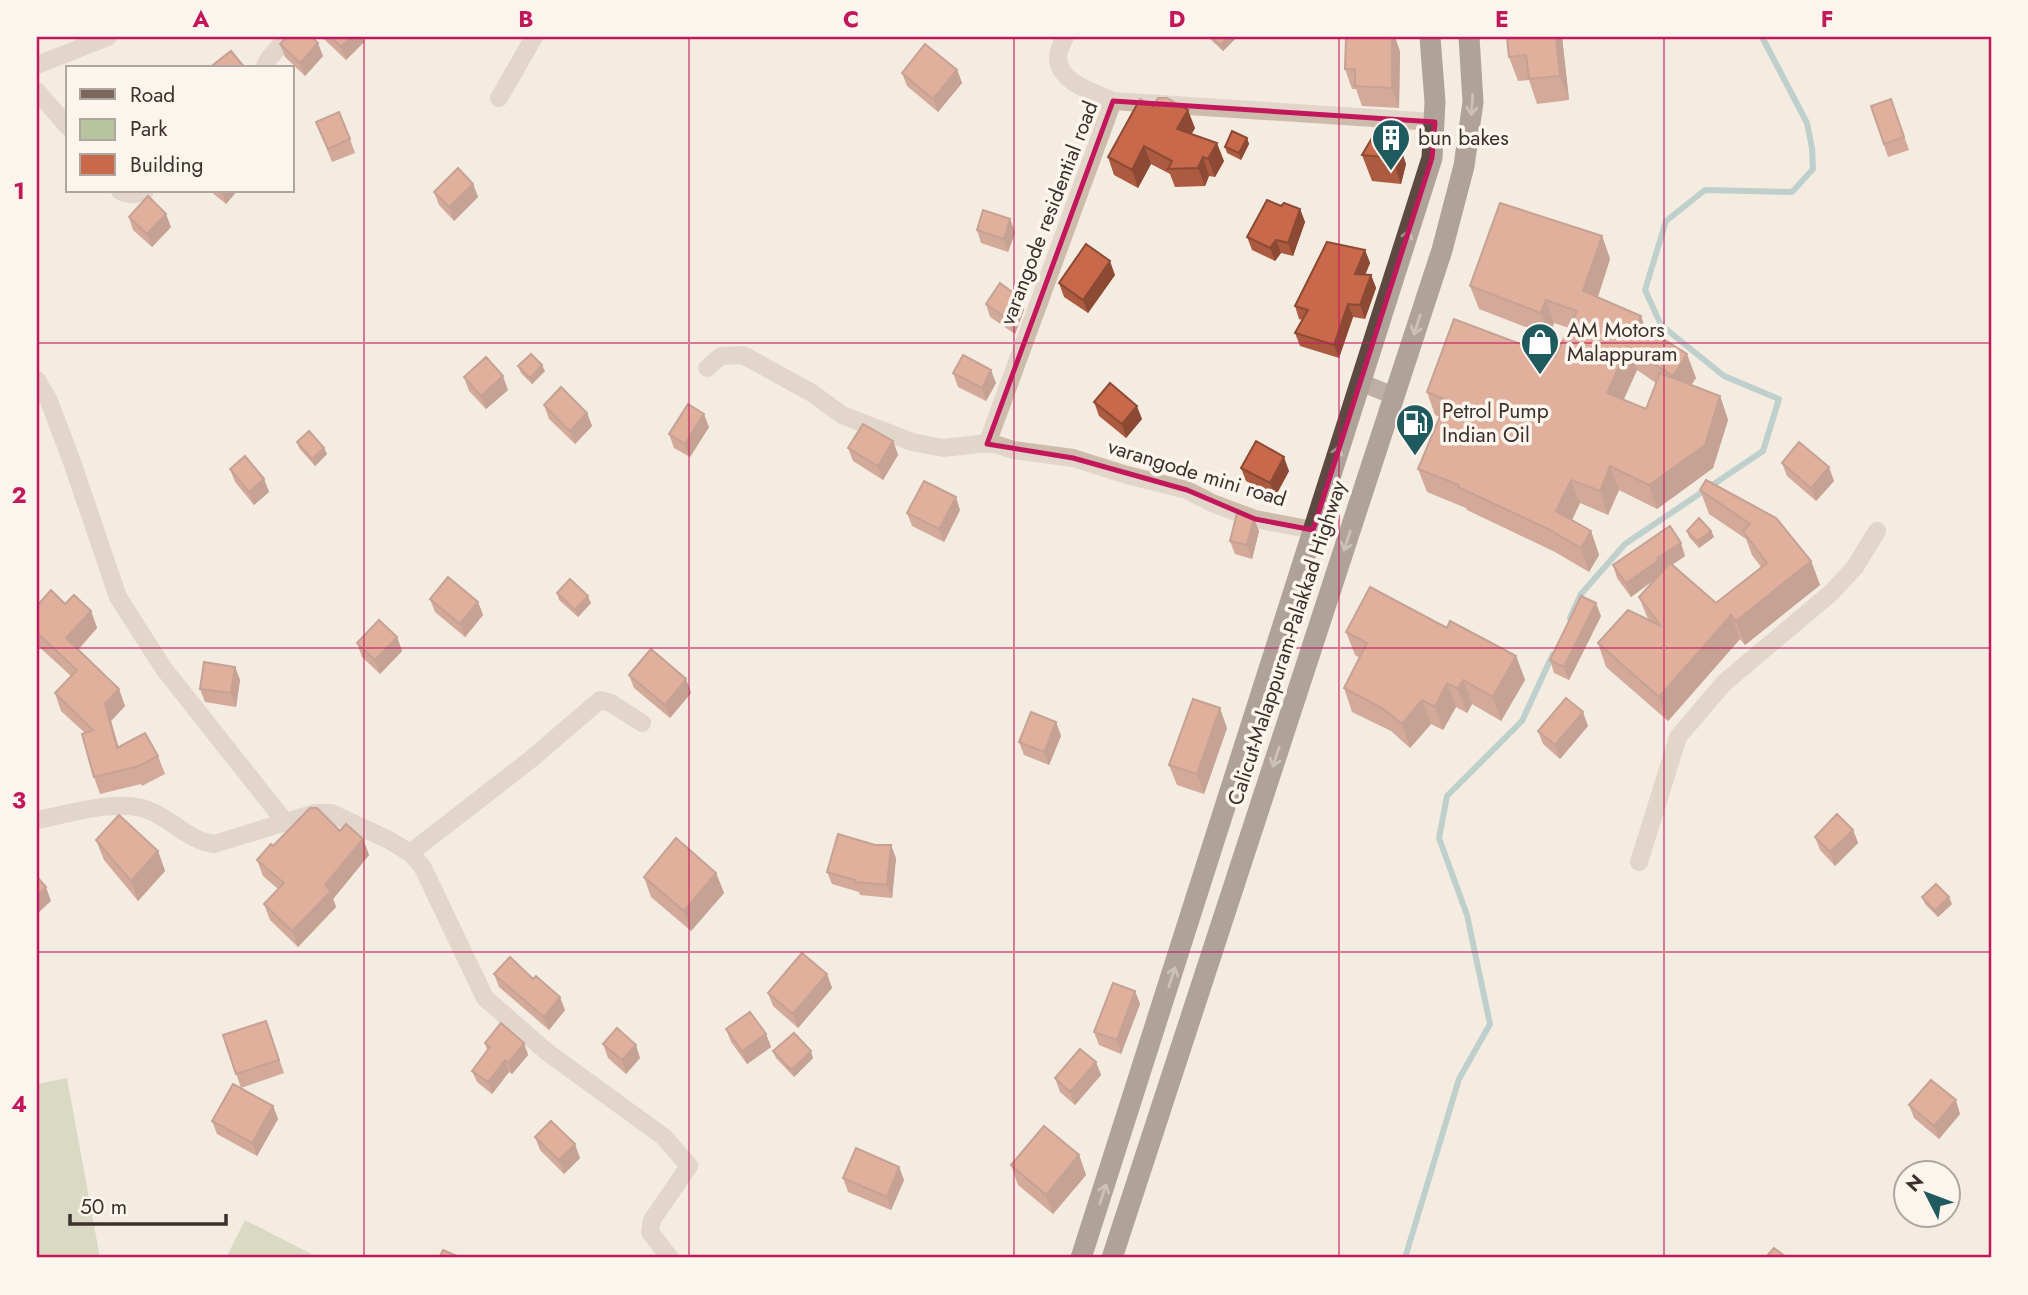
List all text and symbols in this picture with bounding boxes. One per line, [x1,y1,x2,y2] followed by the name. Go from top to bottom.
[192,2,210,36] text: A
[518,2,534,36] text: B
[843,2,859,36] text: C
[1169,2,1186,36] text: D
[1495,2,1509,36] text: E
[1821,2,1833,36] text: F
[66,66,294,192] legend
[130,80,175,110] text: Road
[1465,93,1478,116] one-way arrow
[992,97,1106,329] street label: varangode residential road
[130,114,168,144] text: Park
[1370,117,1412,172] building icon: bun bakes
[1418,123,1509,153] place label: bun bakes
[130,150,203,180] text: Building
[13,174,25,208] text: 1
[1401,229,1413,251] one-way arrow
[1410,314,1423,336] one-way arrow
[1567,315,1678,369] place label: AM Motors Malappuram
[1519,321,1561,376] shop icon: AM Motors Malappuram
[1442,396,1549,450] place label: Petrol Pump Indian Oil
[1394,402,1436,457] fuel station icon: Petrol Pump Indian Oil
[1104,432,1290,514] street label: varangode mini road
[1331,446,1344,468] one-way arrow
[1220,476,1354,809] street label: Calicut-Malappuram-Palakkad Highway
[11,478,27,512] text: 2
[1339,530,1352,552] one-way arrow
[1269,746,1281,768] one-way arrow
[12,783,26,817] text: 3
[1166,966,1179,988] one-way arrow
[11,1087,27,1121] text: 4
[1892,1158,1962,1228] north arrow
[1900,1168,1930,1198] text: N
[70,1183,226,1227] scale bar
[1097,1183,1110,1205] one-way arrow
[80,1192,127,1222] text: 50 m

